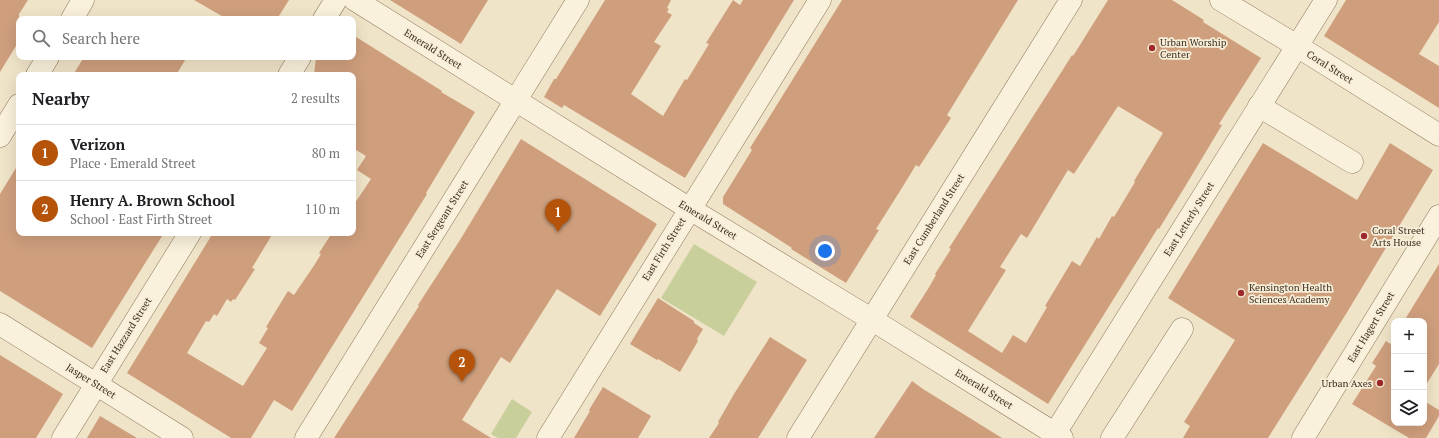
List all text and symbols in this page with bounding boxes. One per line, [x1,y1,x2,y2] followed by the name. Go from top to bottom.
[16,16,356,60] search box
[402,26,465,72] street label: Emerald Street
[30,27,52,49] icon: search
[62,28,140,48] text: Search here
[1160,36,1227,61] place label: Urban Worship Center
[1147,43,1157,53] marker: Urban Worship Center
[1304,48,1356,87] street label: Coral Street
[32,87,90,110] text: Nearby
[291,89,340,107] text: 2 results
[70,134,125,154] text: Verizon
[41,144,49,162] text: 1
[312,144,340,162] text: 80 m
[70,154,196,172] text: Place · Emerald Street
[901,171,968,267] street label: East Cumberland Street
[413,177,471,260] street label: East Sergeant Street
[1161,179,1217,259] street label: East Letterly Street
[70,190,235,210] text: Henry A. Brown School
[676,197,740,243] street label: Emerald Street
[545,199,571,232] pin: 1
[41,200,49,218] text: 2
[305,200,340,218] text: 110 m
[70,210,212,228] text: School · East Firth Street
[639,215,689,283] street label: East Firth Street
[1372,224,1425,249] place label: Coral Street Arts House
[1359,231,1369,241] marker: Coral Street Arts House
[815,241,835,261] your location
[1249,281,1332,306] place label: Kensington Health Sciences Academy
[1236,288,1246,298] marker: Kensington Health Sciences Academy
[1345,289,1397,365] street label: East Hagert Street
[98,295,155,375] street label: East Hazzard Street
[1391,318,1427,426] map controls
[1391,318,1427,354] button: +
[449,349,475,382] pin: 2
[1391,354,1427,390] button: −
[64,361,119,402] street label: Jasper Street
[953,366,1016,412] street label: Emerald Street
[1322,377,1372,390] place label: Urban Axes
[1375,378,1385,388] marker: Urban Axes
[1391,390,1427,426] button: layers

